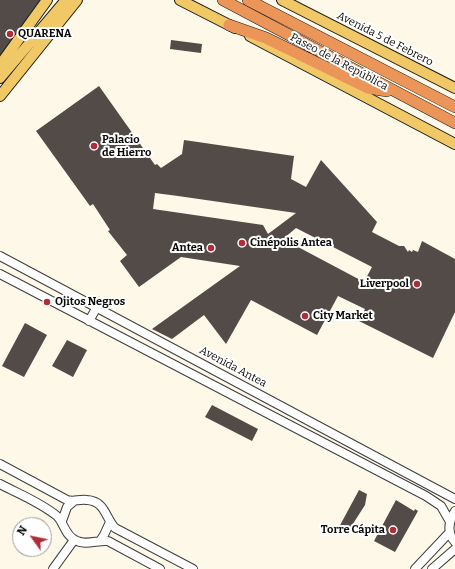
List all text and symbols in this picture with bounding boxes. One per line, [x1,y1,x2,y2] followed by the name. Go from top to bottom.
[335,9,435,69] street label: Avenida 5 de Febrero
[18,27,72,41] place label: QUARENA
[5,29,15,39] marker: QUARENA
[288,31,390,93] street label: Paseo de la República
[102,133,151,159] place label: Palacio de Hierro
[89,141,99,151] marker: Palacio de Hierro
[250,236,332,250] place label: Cinépolis Antea
[237,238,247,248] marker: Cinépolis Antea
[172,241,203,255] place label: Antea
[206,243,216,253] marker: Antea
[360,277,409,291] place label: Liverpool
[412,279,422,289] marker: Liverpool
[55,295,125,309] place label: Ojitos Negros
[42,297,52,307] marker: Ojitos Negros
[313,309,373,323] place label: City Market
[300,311,310,321] marker: City Market
[197,344,269,390] street label: Avenida Antea
[12,517,52,557] north arrow
[321,523,385,537] place label: Torre Cápita
[15,524,30,538] text: N
[388,525,398,535] marker: Torre Cápita

